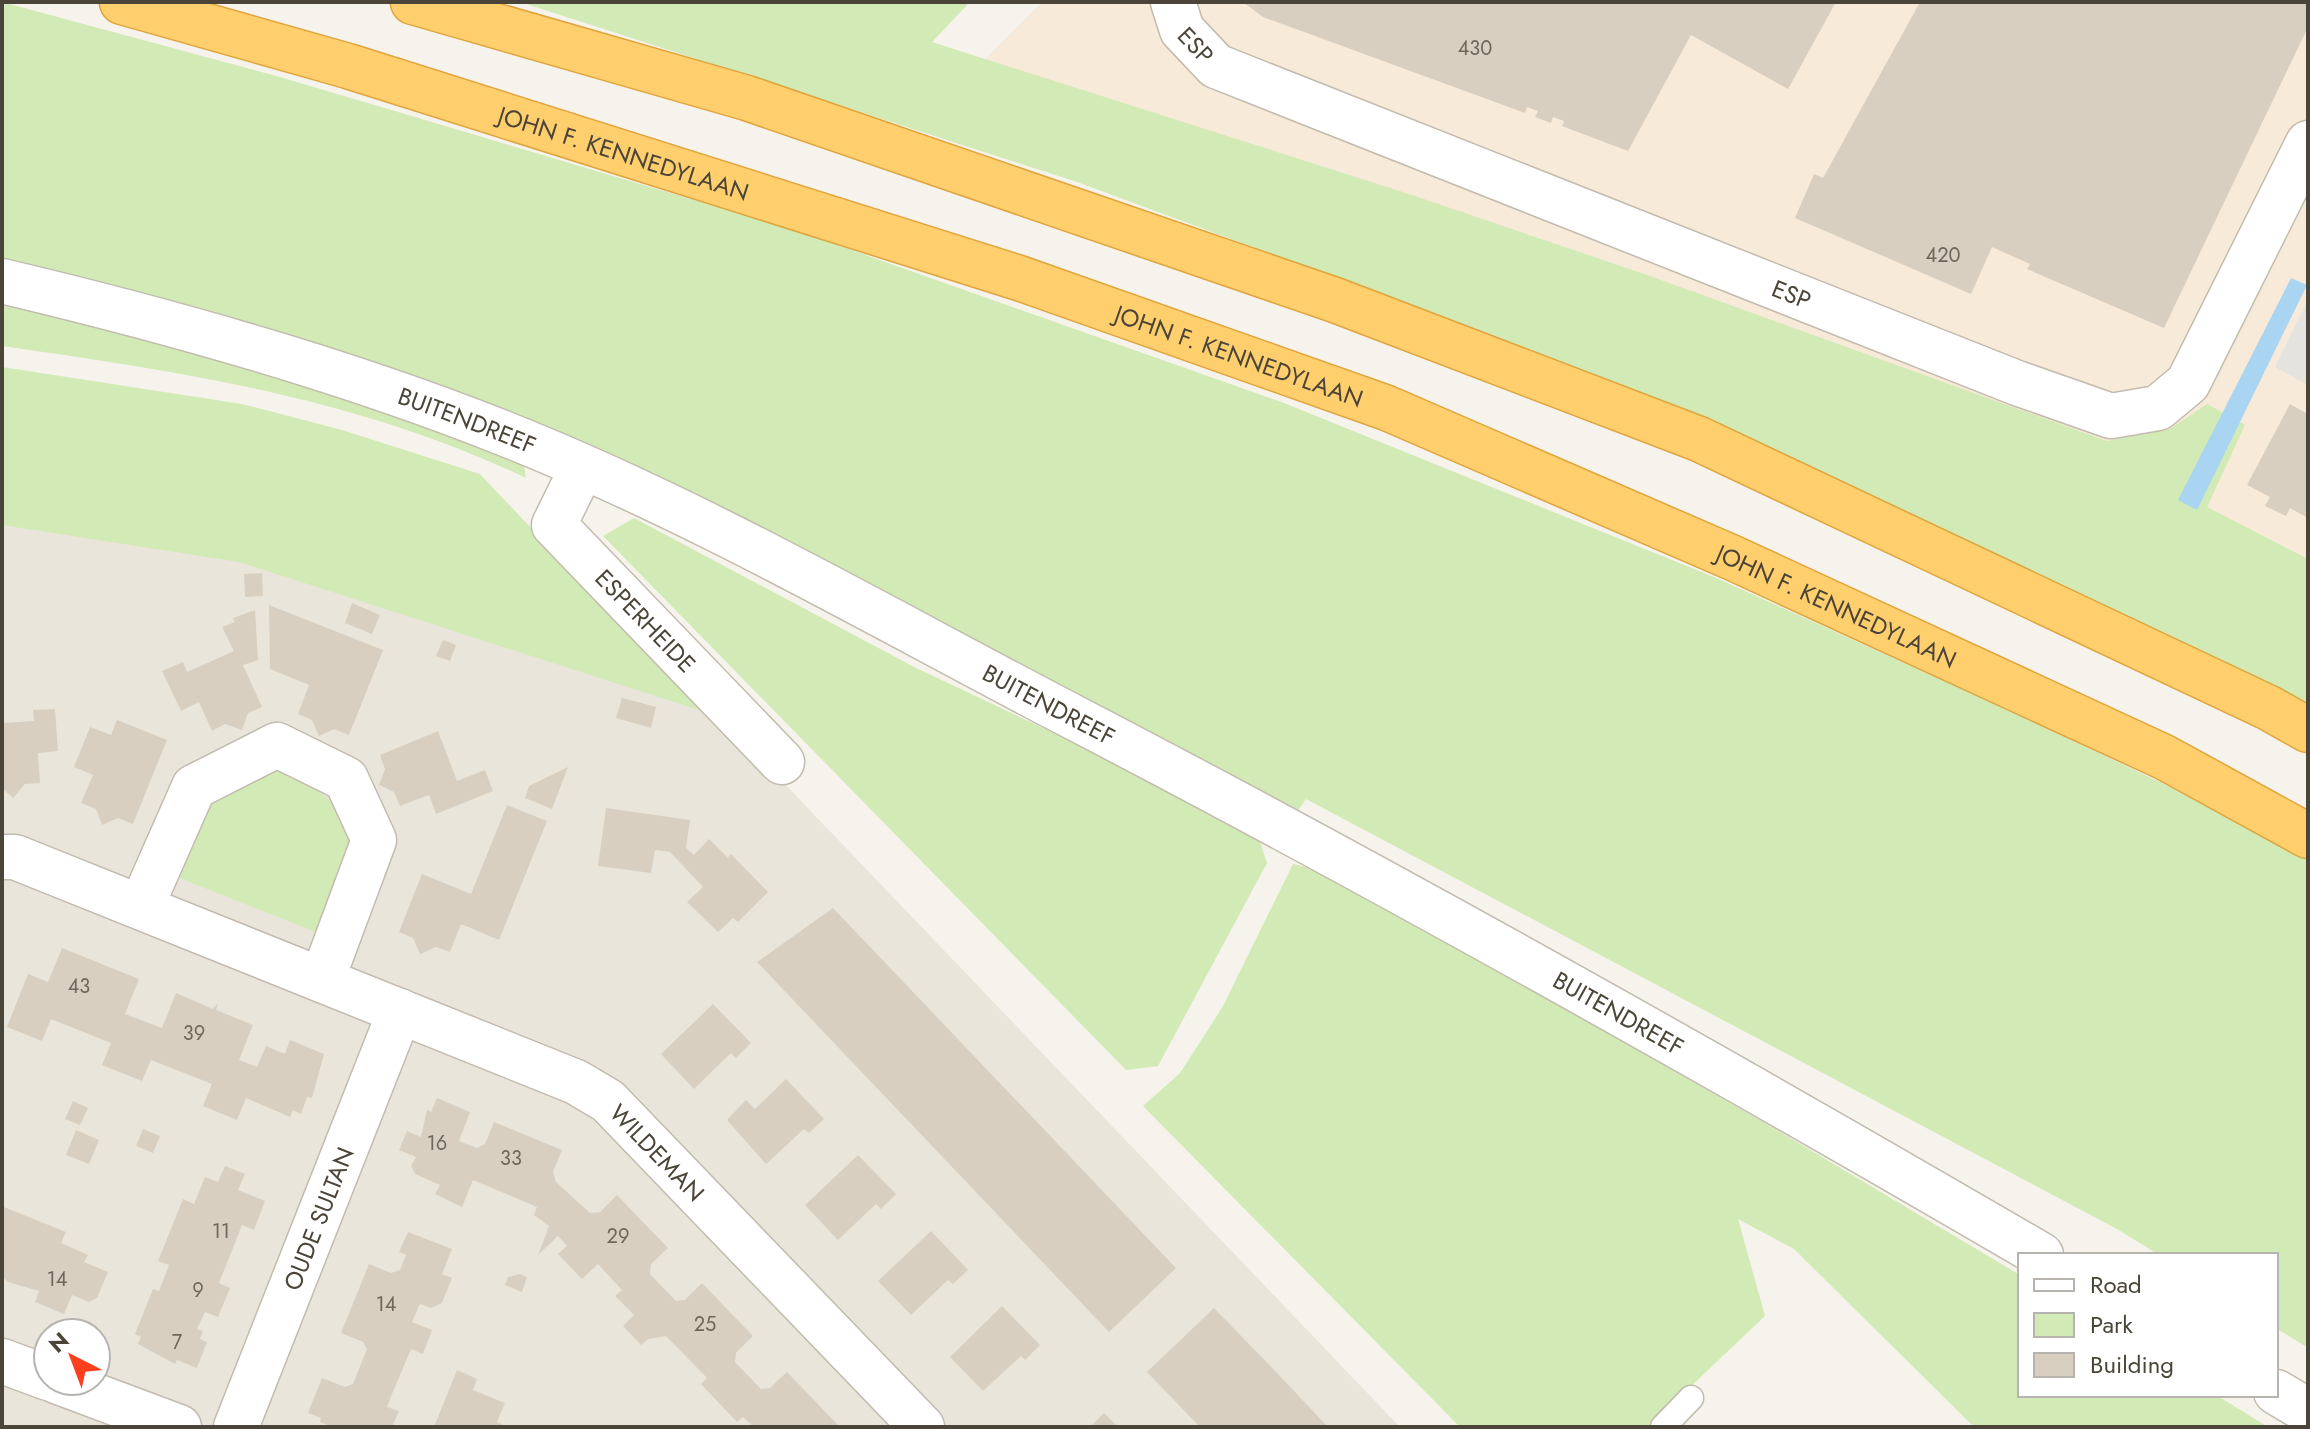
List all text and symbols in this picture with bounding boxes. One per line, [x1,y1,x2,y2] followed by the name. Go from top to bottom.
[1170,19,1222,71] street label: ESP
[1458,34,1492,63] house number: 430
[491,96,754,209] street label: JOHN F. KENNEDYLAAN
[1925,241,1961,270] house number: 420
[1767,270,1816,317] street label: ESP
[1107,295,1368,416] street label: JOHN F. KENNEDYLAAN
[393,378,542,462] street label: BUITENDREEF
[1708,534,1962,676] street label: JOHN F. KENNEDYLAAN
[587,561,704,680] street label: ESPERHEIDE
[976,655,1122,754] street label: BUITENDREEF
[1547,962,1691,1064] street label: BUITENDREEF
[68,972,90,1001] house number: 43
[183,1019,205,1048] house number: 39
[602,1096,713,1209] street label: WILDEMAN
[427,1129,447,1158] house number: 16
[274,1142,362,1295] street label: OUDE SULTAN
[500,1144,522,1173] house number: 33
[212,1217,230,1246] house number: 11
[607,1222,629,1251] house number: 29
[2018,1253,2278,1397] legend
[47,1265,68,1294] house number: 14
[2090,1267,2142,1302] text: Road
[192,1276,204,1305] house number: 9
[376,1290,397,1319] house number: 14
[2090,1307,2133,1342] text: Park
[694,1310,716,1339] house number: 25
[32,1317,112,1397] north arrow
[41,1324,76,1360] text: N
[172,1328,183,1357] house number: 7
[2090,1347,2174,1382] text: Building

